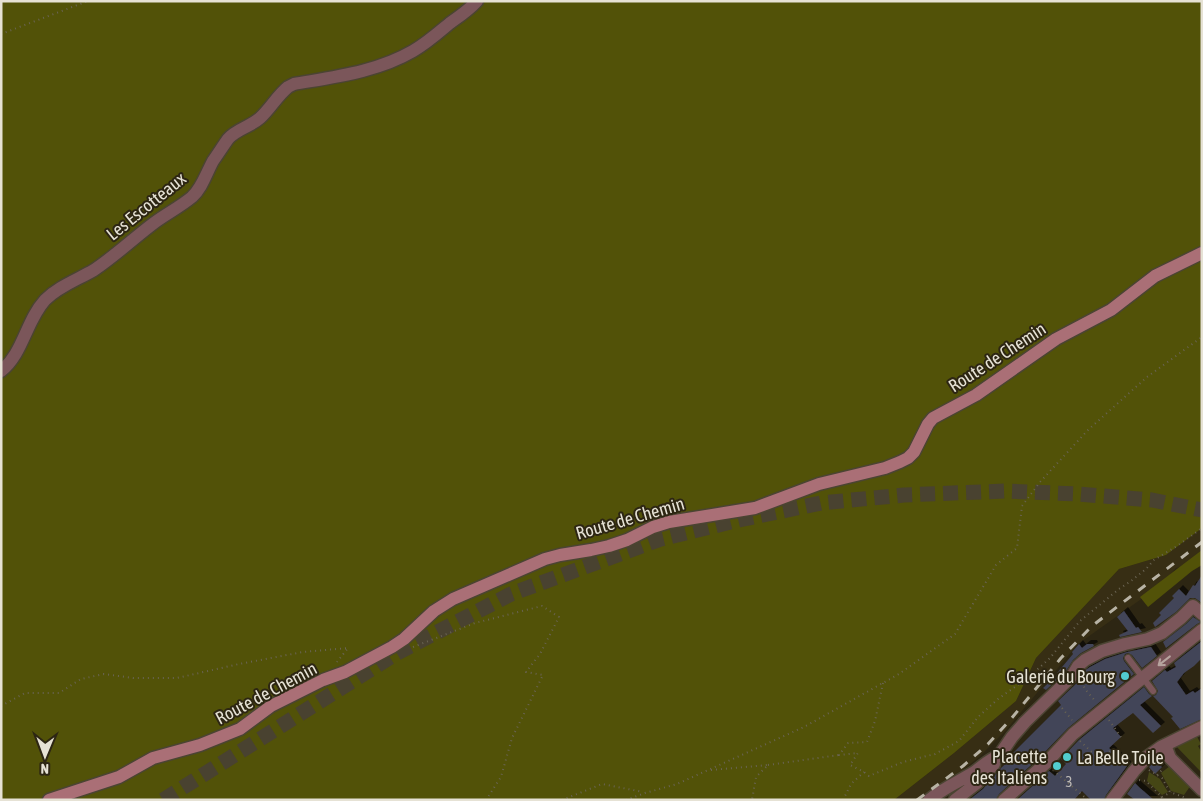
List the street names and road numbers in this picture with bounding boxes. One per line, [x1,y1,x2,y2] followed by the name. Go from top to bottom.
[102,168,190,244] street label: Les Escotteaux
[944,318,1050,396] street label: Route de Chemin
[573,492,687,544] street label: Route de Chemin
[212,657,320,729] street label: Route de Chemin

